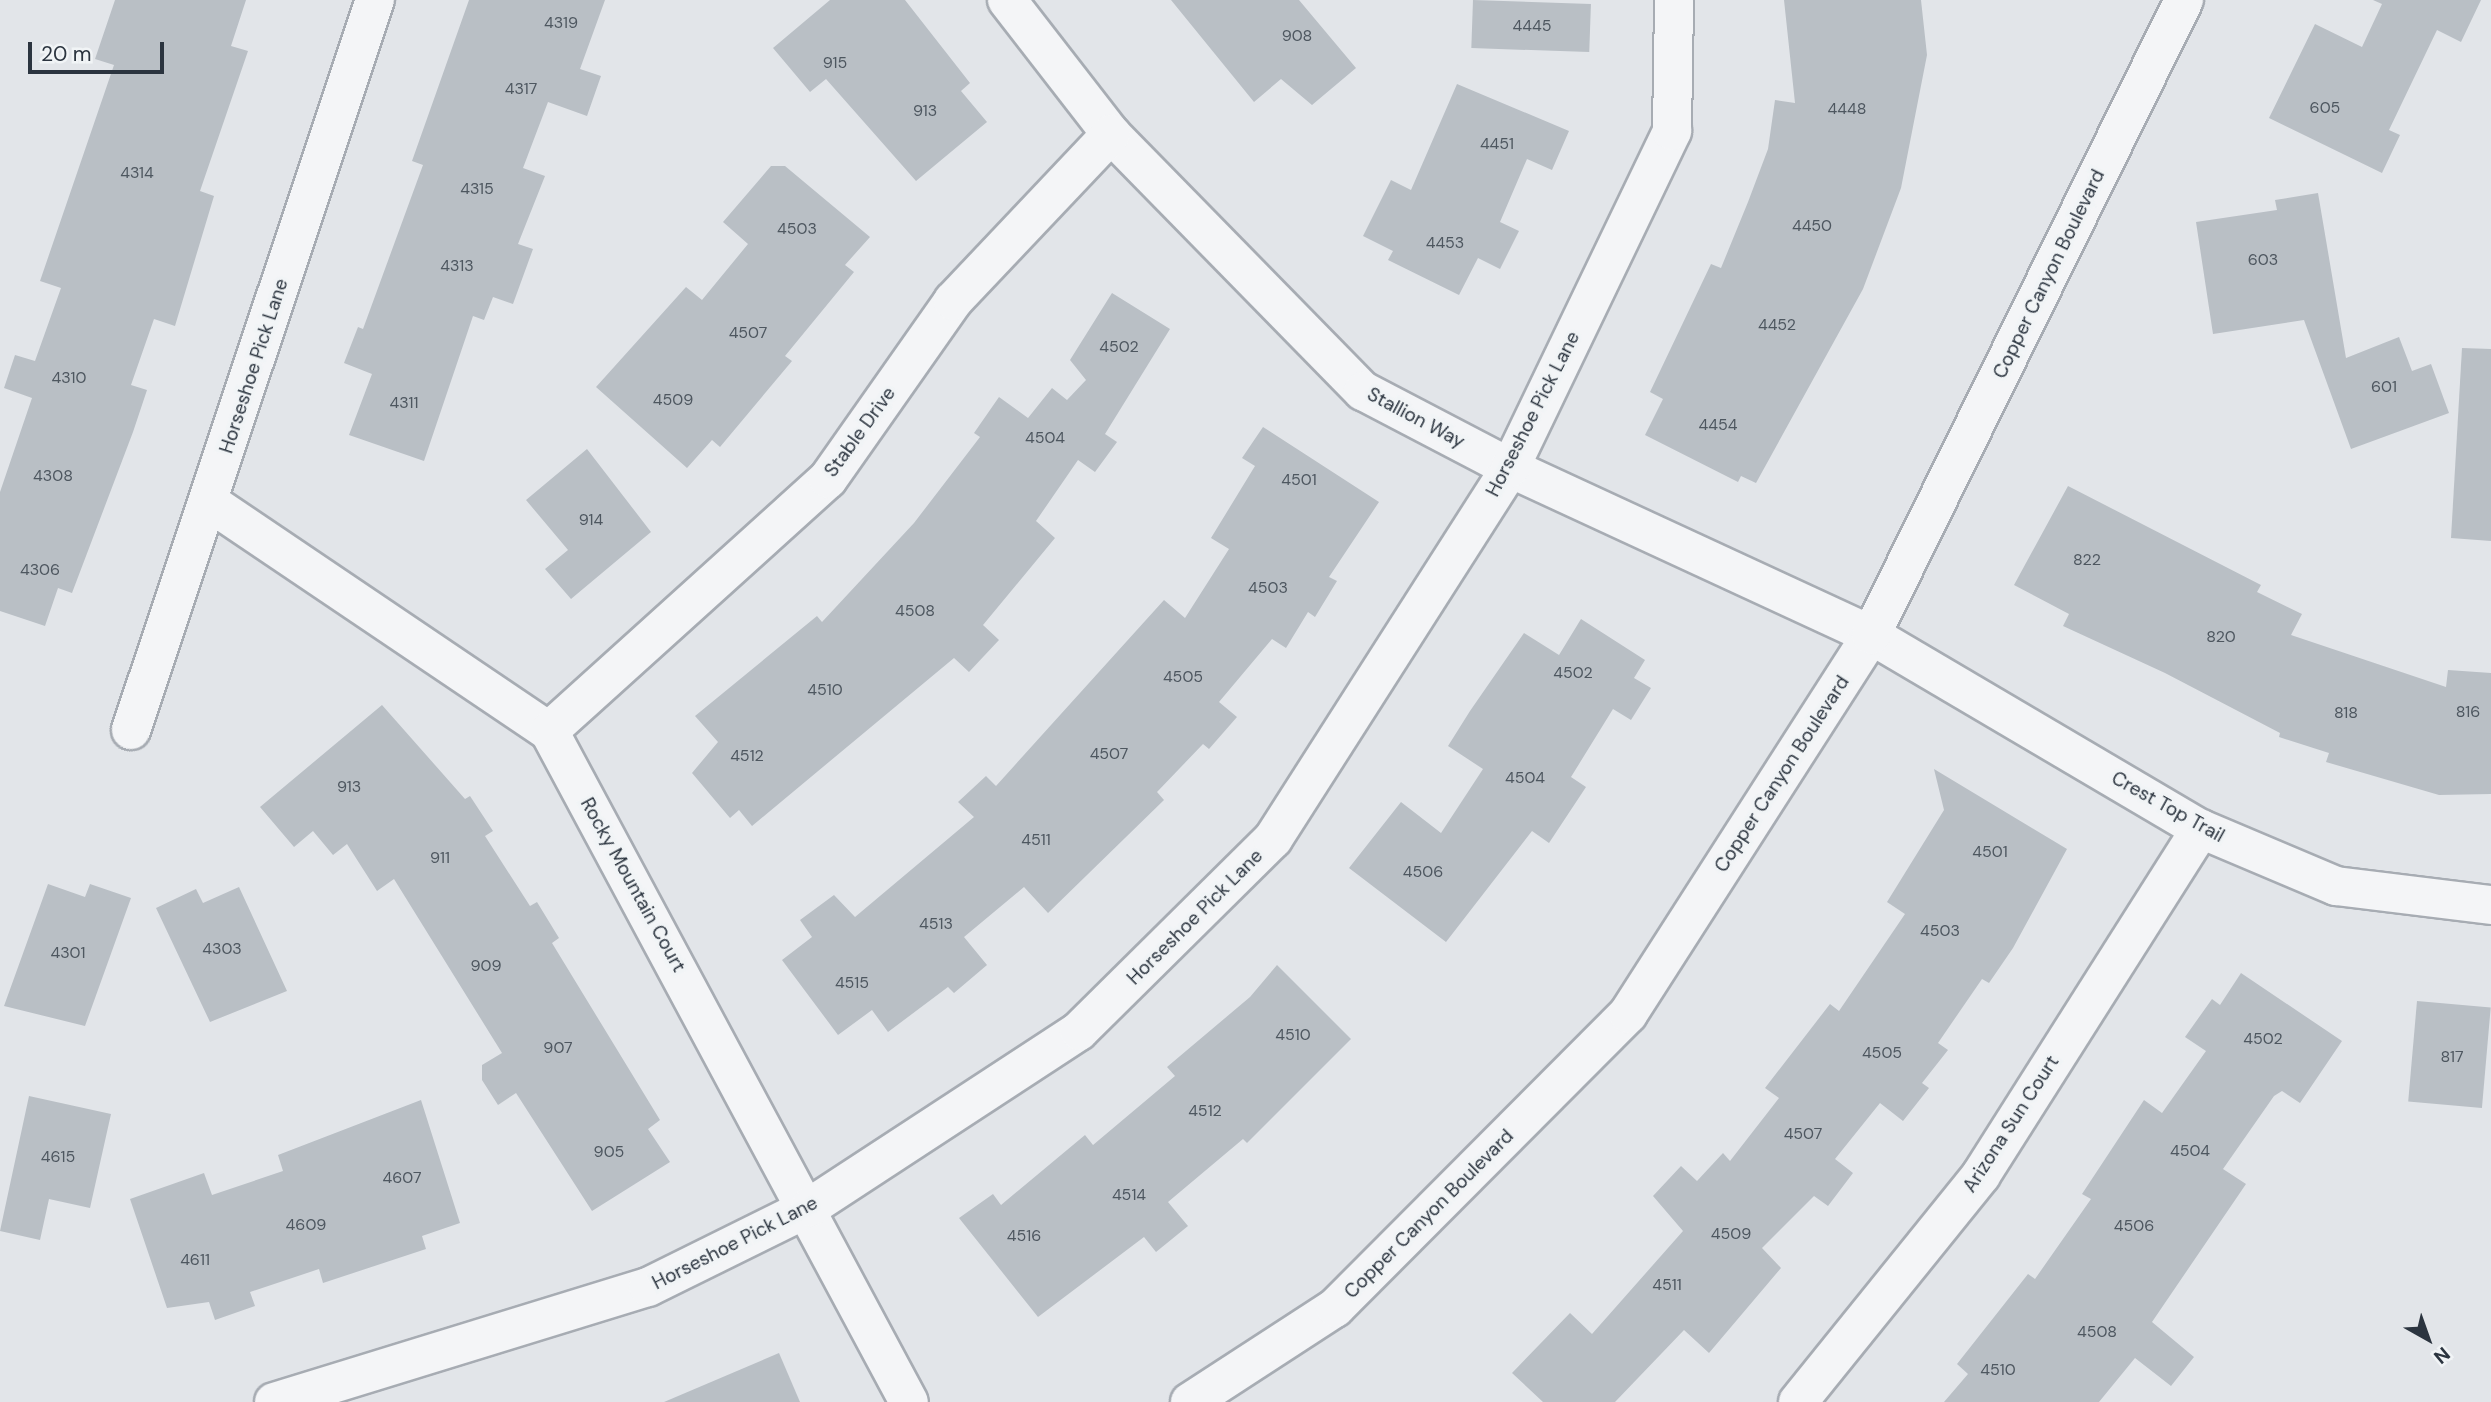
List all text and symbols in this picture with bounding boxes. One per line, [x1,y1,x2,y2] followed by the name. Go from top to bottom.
[544,13,578,33] house number: 4319
[1513,16,1551,36] house number: 4445
[1282,26,1312,46] house number: 908
[32,28,168,72] scale bar
[41,40,92,68] text: 20 m
[823,53,847,73] house number: 915
[505,79,537,99] house number: 4317
[2310,98,2340,118] house number: 605
[1828,99,1866,119] house number: 4448
[913,101,937,121] house number: 913
[1480,134,1514,154] house number: 4451
[120,163,154,183] house number: 4314
[1988,166,2110,382] street label: Copper Canyon Boulevard
[460,179,494,199] house number: 4315
[1792,216,1832,236] house number: 4450
[777,219,817,239] house number: 4503
[1426,233,1464,253] house number: 4453
[2248,250,2278,270] house number: 603
[440,256,474,276] house number: 4313
[215,276,293,456] street label: Horseshoe Pick Lane
[1758,315,1796,335] house number: 4452
[729,323,767,343] house number: 4507
[1481,328,1585,500] street label: Horseshoe Pick Lane
[1099,337,1139,357] house number: 4502
[52,368,86,388] house number: 4310
[2371,377,2397,397] house number: 601
[820,383,900,481] street label: Stable Drive
[1363,383,1469,453] street label: Stallion Way
[653,390,693,410] house number: 4509
[390,393,418,413] house number: 4311
[1699,415,1737,435] house number: 4454
[1025,428,1065,448] house number: 4504
[33,466,73,486] house number: 4308
[1281,470,1317,490] house number: 4501
[579,510,603,530] house number: 914
[2073,550,2101,570] house number: 822
[20,560,60,580] house number: 4306
[1248,578,1288,598] house number: 4503
[895,601,935,621] house number: 4508
[2206,627,2236,647] house number: 820
[1553,663,1593,683] house number: 4502
[1163,667,1203,687] house number: 4505
[1710,671,1854,877] street label: Copper Canyon Boulevard
[807,680,843,700] house number: 4510
[2456,702,2480,722] house number: 816
[2334,703,2358,723] house number: 818
[1090,744,1128,764] house number: 4507
[730,746,764,766] house number: 4512
[2108,767,2228,847] street label: Crest Top Trail
[1505,768,1545,788] house number: 4504
[337,777,361,797] house number: 913
[576,794,690,976] street label: Rocky Mountain Court
[1021,830,1051,850] house number: 4511
[1972,842,2008,862] house number: 4501
[1122,844,1268,990] street label: Horseshoe Pick Lane
[430,848,450,868] house number: 911
[1403,862,1443,882] house number: 4506
[919,914,953,934] house number: 4513
[1920,921,1960,941] house number: 4503
[202,939,242,959] house number: 4303
[50,943,86,963] house number: 4301
[470,956,502,976] house number: 909
[835,973,869,993] house number: 4515
[1275,1025,1311,1045] house number: 4510
[2243,1029,2283,1049] house number: 4502
[543,1038,573,1058] house number: 907
[1862,1043,1902,1063] house number: 4505
[2441,1047,2463,1067] house number: 817
[1958,1051,2064,1197] street label: Arizona Sun Court
[1188,1101,1222,1121] house number: 4512
[1784,1124,1822,1144] house number: 4507
[1340,1125,1518,1303] street label: Copper Canyon Boulevard
[2170,1141,2210,1161] house number: 4504
[594,1142,624,1162] house number: 905
[41,1147,75,1167] house number: 4615
[382,1168,422,1188] house number: 4607
[1112,1185,1146,1205] house number: 4514
[649,1191,821,1295] street label: Horseshoe Pick Lane
[286,1215,326,1235] house number: 4609
[2114,1216,2154,1236] house number: 4506
[1711,1224,1751,1244] house number: 4509
[1007,1226,1041,1246] house number: 4516
[180,1250,210,1270] house number: 4611
[1652,1275,1682,1295] house number: 4511
[2393,1304,2463,1374] north arrow
[2077,1322,2117,1342] house number: 4508
[2428,1341,2455,1369] text: N
[1980,1360,2016,1380] house number: 4510

